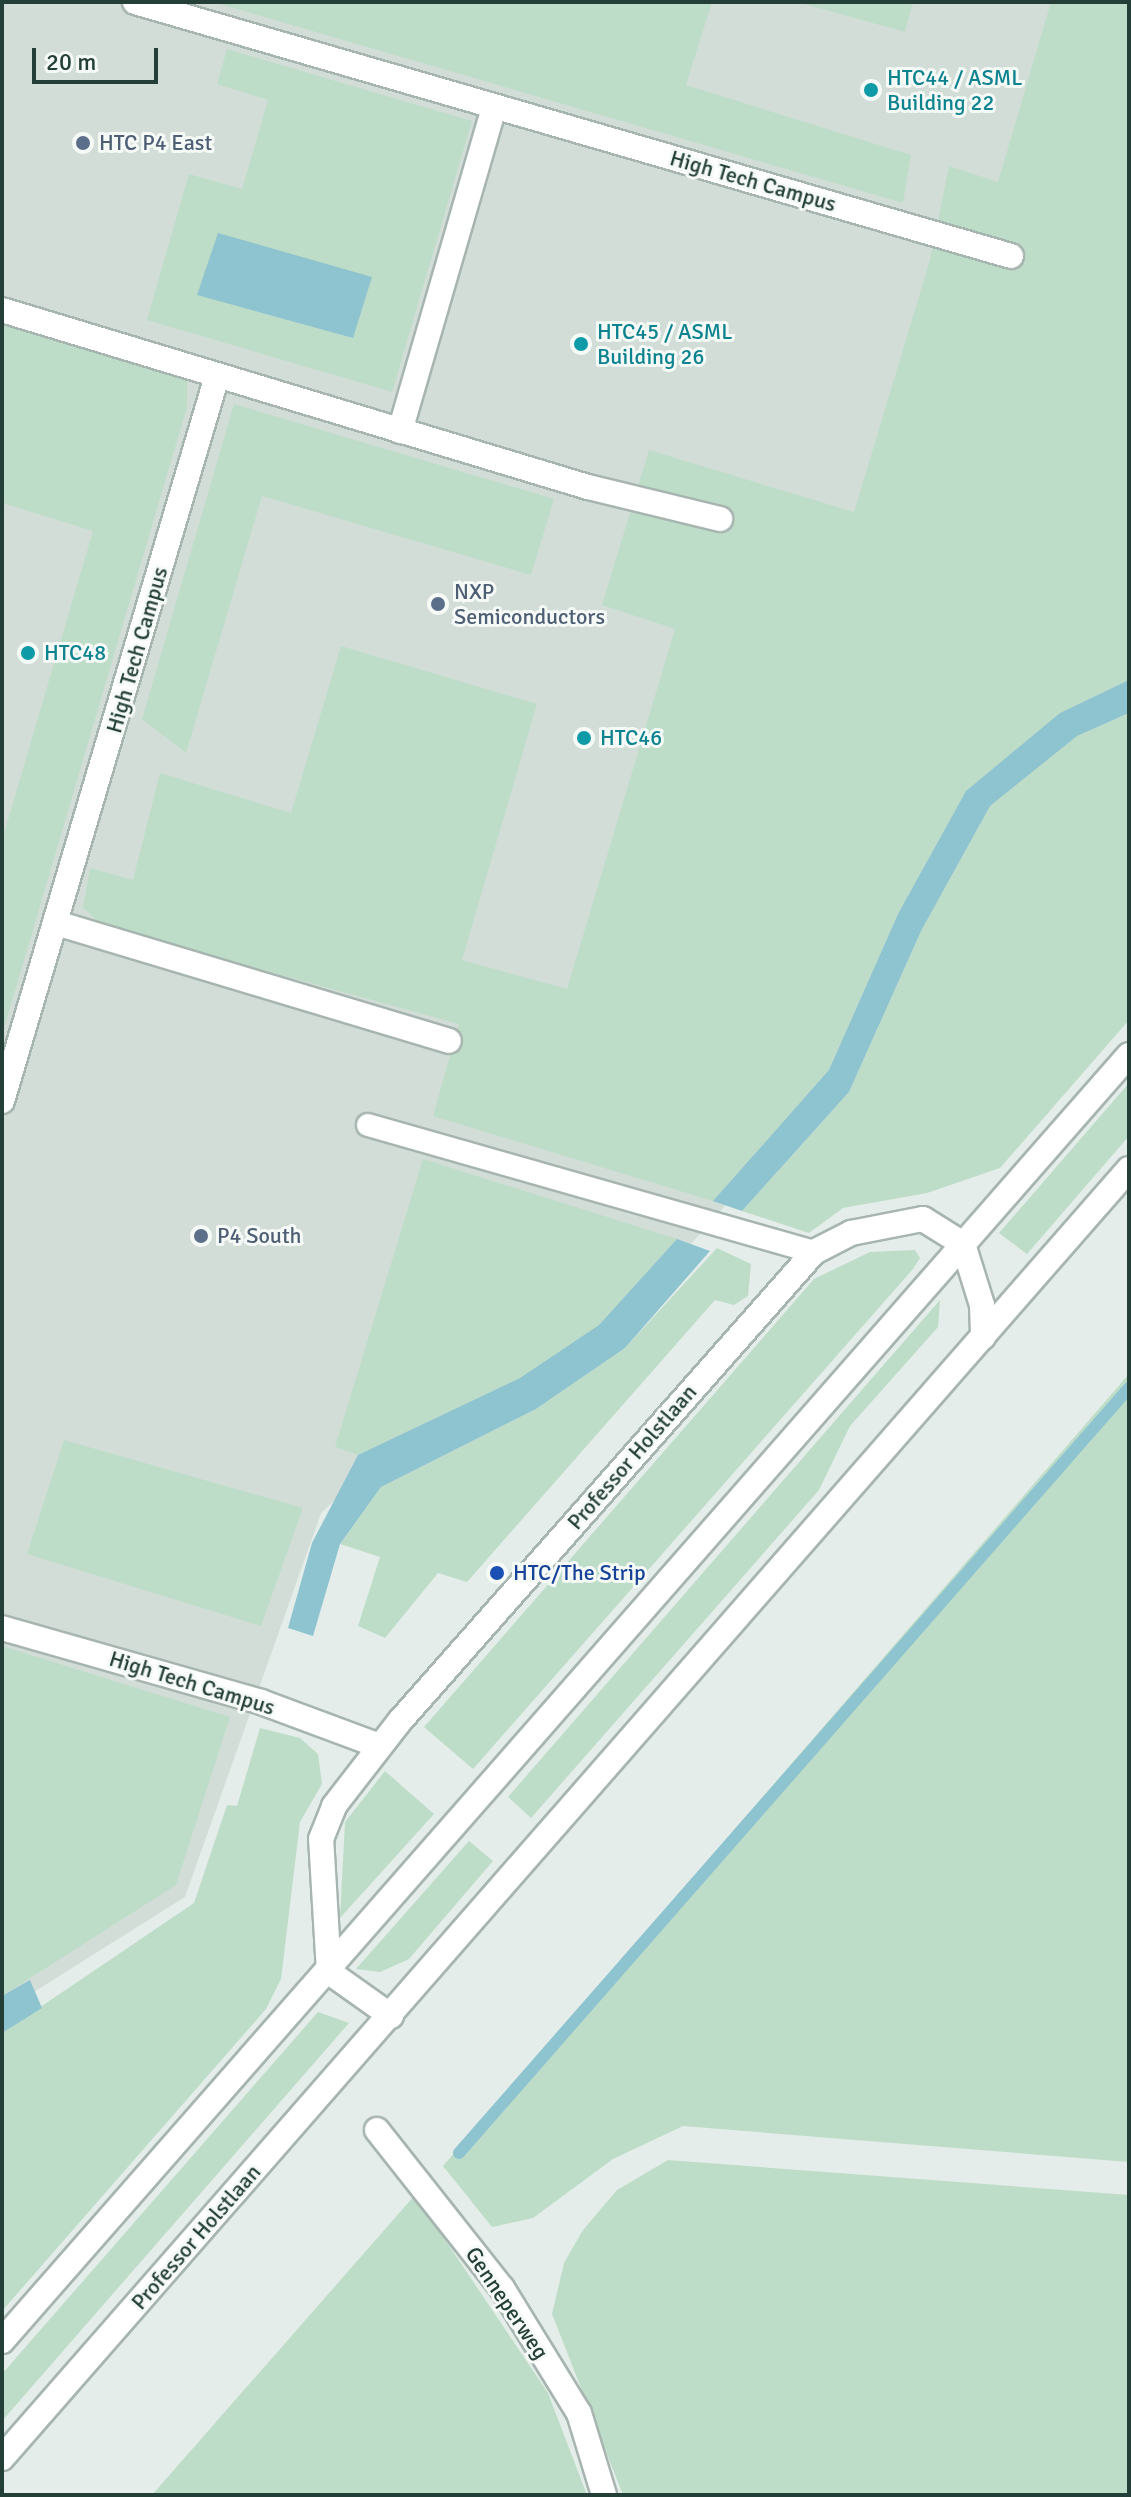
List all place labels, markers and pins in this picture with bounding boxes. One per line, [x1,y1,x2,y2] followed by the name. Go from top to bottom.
[887,64,1022,116] place label: HTC44 / ASML Building 22
[862,81,880,99] marker: HTC44 / ASML Building 22
[99,130,212,156] place label: HTC P4 East
[74,134,92,152] marker: HTC P4 East
[597,318,732,370] place label: HTC45 / ASML Building 26
[572,335,590,353] marker: HTC45 / ASML Building 26
[454,578,605,630] place label: NXP Semiconductors
[429,595,447,613] marker: NXP Semiconductors
[44,640,106,666] place label: HTC48
[19,644,37,662] marker: HTC48
[600,725,662,751] place label: HTC46
[575,729,593,747] marker: HTC46
[217,1223,302,1249] place label: P4 South
[192,1227,210,1245] marker: P4 South
[513,1560,646,1586] place label: HTC/The Strip
[488,1564,506,1582] marker: HTC/The Strip

